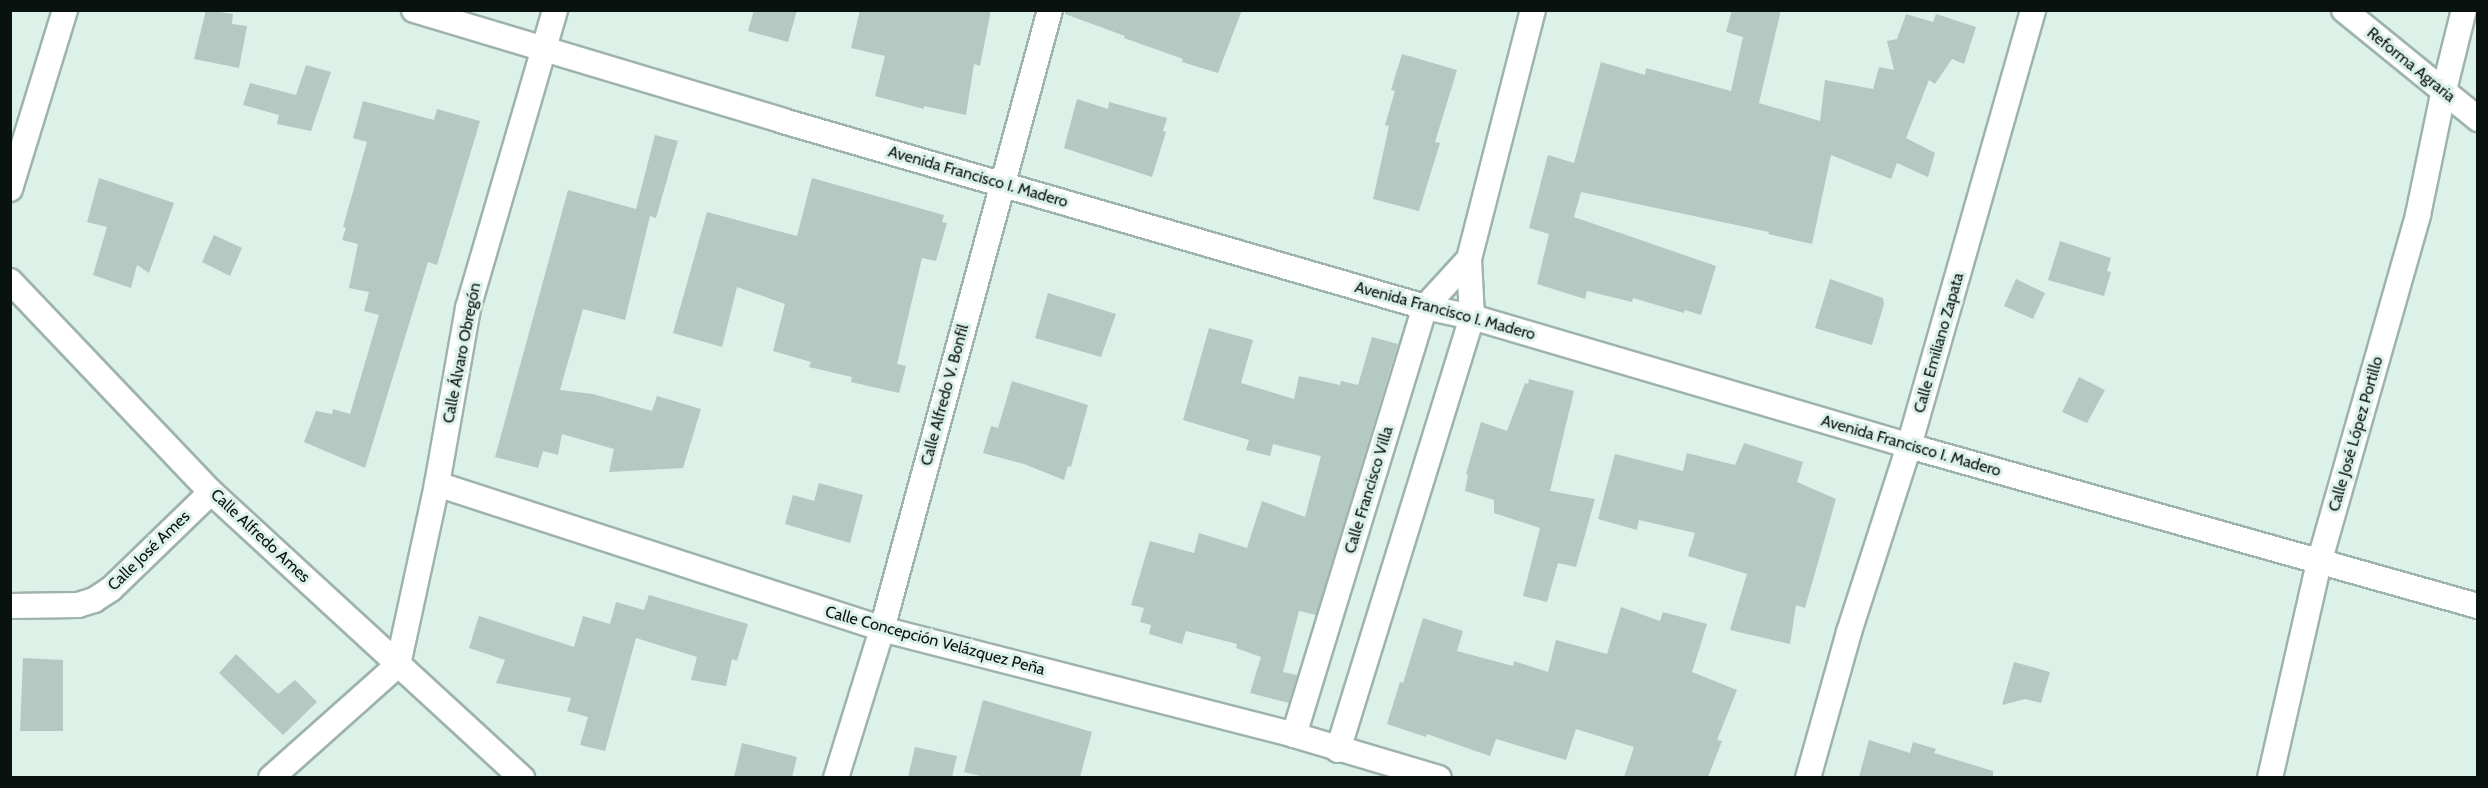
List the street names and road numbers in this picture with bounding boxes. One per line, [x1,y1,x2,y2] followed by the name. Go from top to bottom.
[2363,23,2459,107] street label: Reforma Agraria
[886,142,1070,212] street label: Avenida Francisco I. Madero
[1910,271,1968,415] street label: Calle Emiliano Zapata
[1353,278,1537,344] street label: Avenida Francisco I. Madero
[439,281,485,425] street label: Calle Álvaro Obregón
[917,322,973,468] street label: Calle Alfredo V. Bonfil
[2325,354,2387,514] street label: Calle José López Portillo
[1819,411,2003,481] street label: Avenida Francisco I. Madero
[1341,424,1397,556] street label: Calle Francisco Villa
[206,485,314,587] street label: Calle Alfredo Ames
[104,507,194,595] street label: Calle José Ames
[823,602,1047,680] street label: Calle Concepción Velázquez Peña

